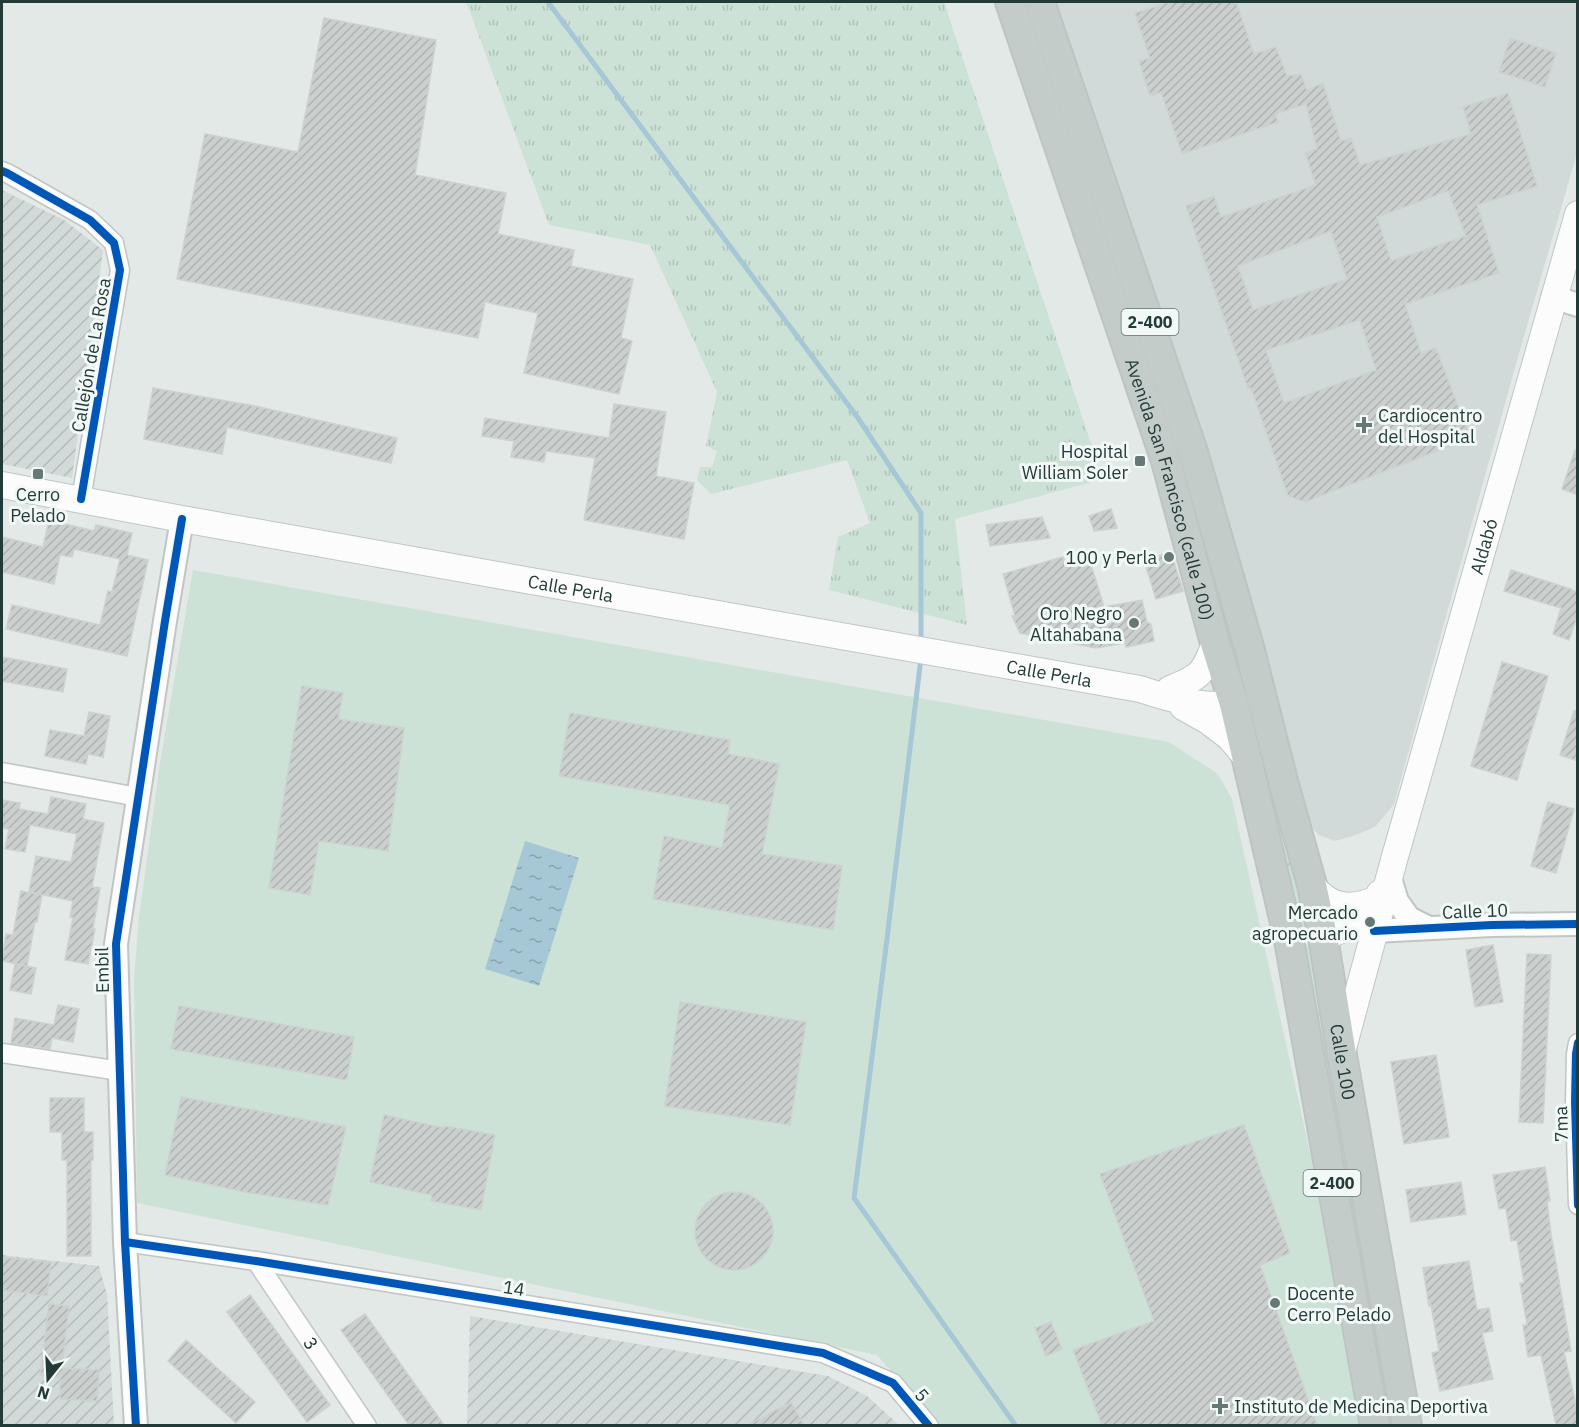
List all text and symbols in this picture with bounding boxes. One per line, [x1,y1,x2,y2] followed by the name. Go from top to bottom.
[66,276,116,434] street label: Callejón de La Rosa
[1122,309,1178,335] road number: 2-400
[1120,355,1220,623] street label: Avenida San Francisco (calle 100)
[1378,404,1482,448] place label: Cardiocentro del Hospital
[1355,416,1373,434] marker: Cardiocentro del Hospital
[1022,440,1128,484] place label: Hospital William Soler
[1133,454,1147,468] marker: Hospital William Soler
[31,467,45,481] marker: Cerro Pelado
[10,483,66,527] place label: Cerro Pelado
[1464,516,1502,577] street label: Aldabó
[1066,546,1157,569] place label: 100 y Perla
[1162,550,1176,564] marker: 100 y Perla
[526,569,616,607] street label: Calle Perla
[1030,602,1122,646] place label: Oro Negro Altahabana
[1127,616,1141,630] marker: Oro Negro Altahabana
[1005,654,1094,692] street label: Calle Perla
[1442,898,1508,924] street label: Calle 10
[1252,901,1358,945] place label: Mercado agropecuario
[1363,915,1377,929] marker: Mercado agropecuario
[90,947,114,993] street label: Embil
[1326,1022,1361,1102] street label: Calle 100
[1549,1105,1573,1142] street label: 7ma
[1304,1170,1360,1196] road number: 2-400
[502,1275,527,1301] street label: 14
[1287,1282,1391,1326] place label: Docente Cerro Pelado
[1268,1296,1282,1310] marker: Docente Cerro Pelado
[299,1332,324,1354] street label: 3
[18,1349,78,1409] north arrow
[35,1382,52,1405] text: N
[910,1383,934,1407] street label: 5
[1234,1395,1488,1418] place label: Instituto de Medicina Deportiva
[1211,1397,1229,1415] marker: Instituto de Medicina Deportiva

